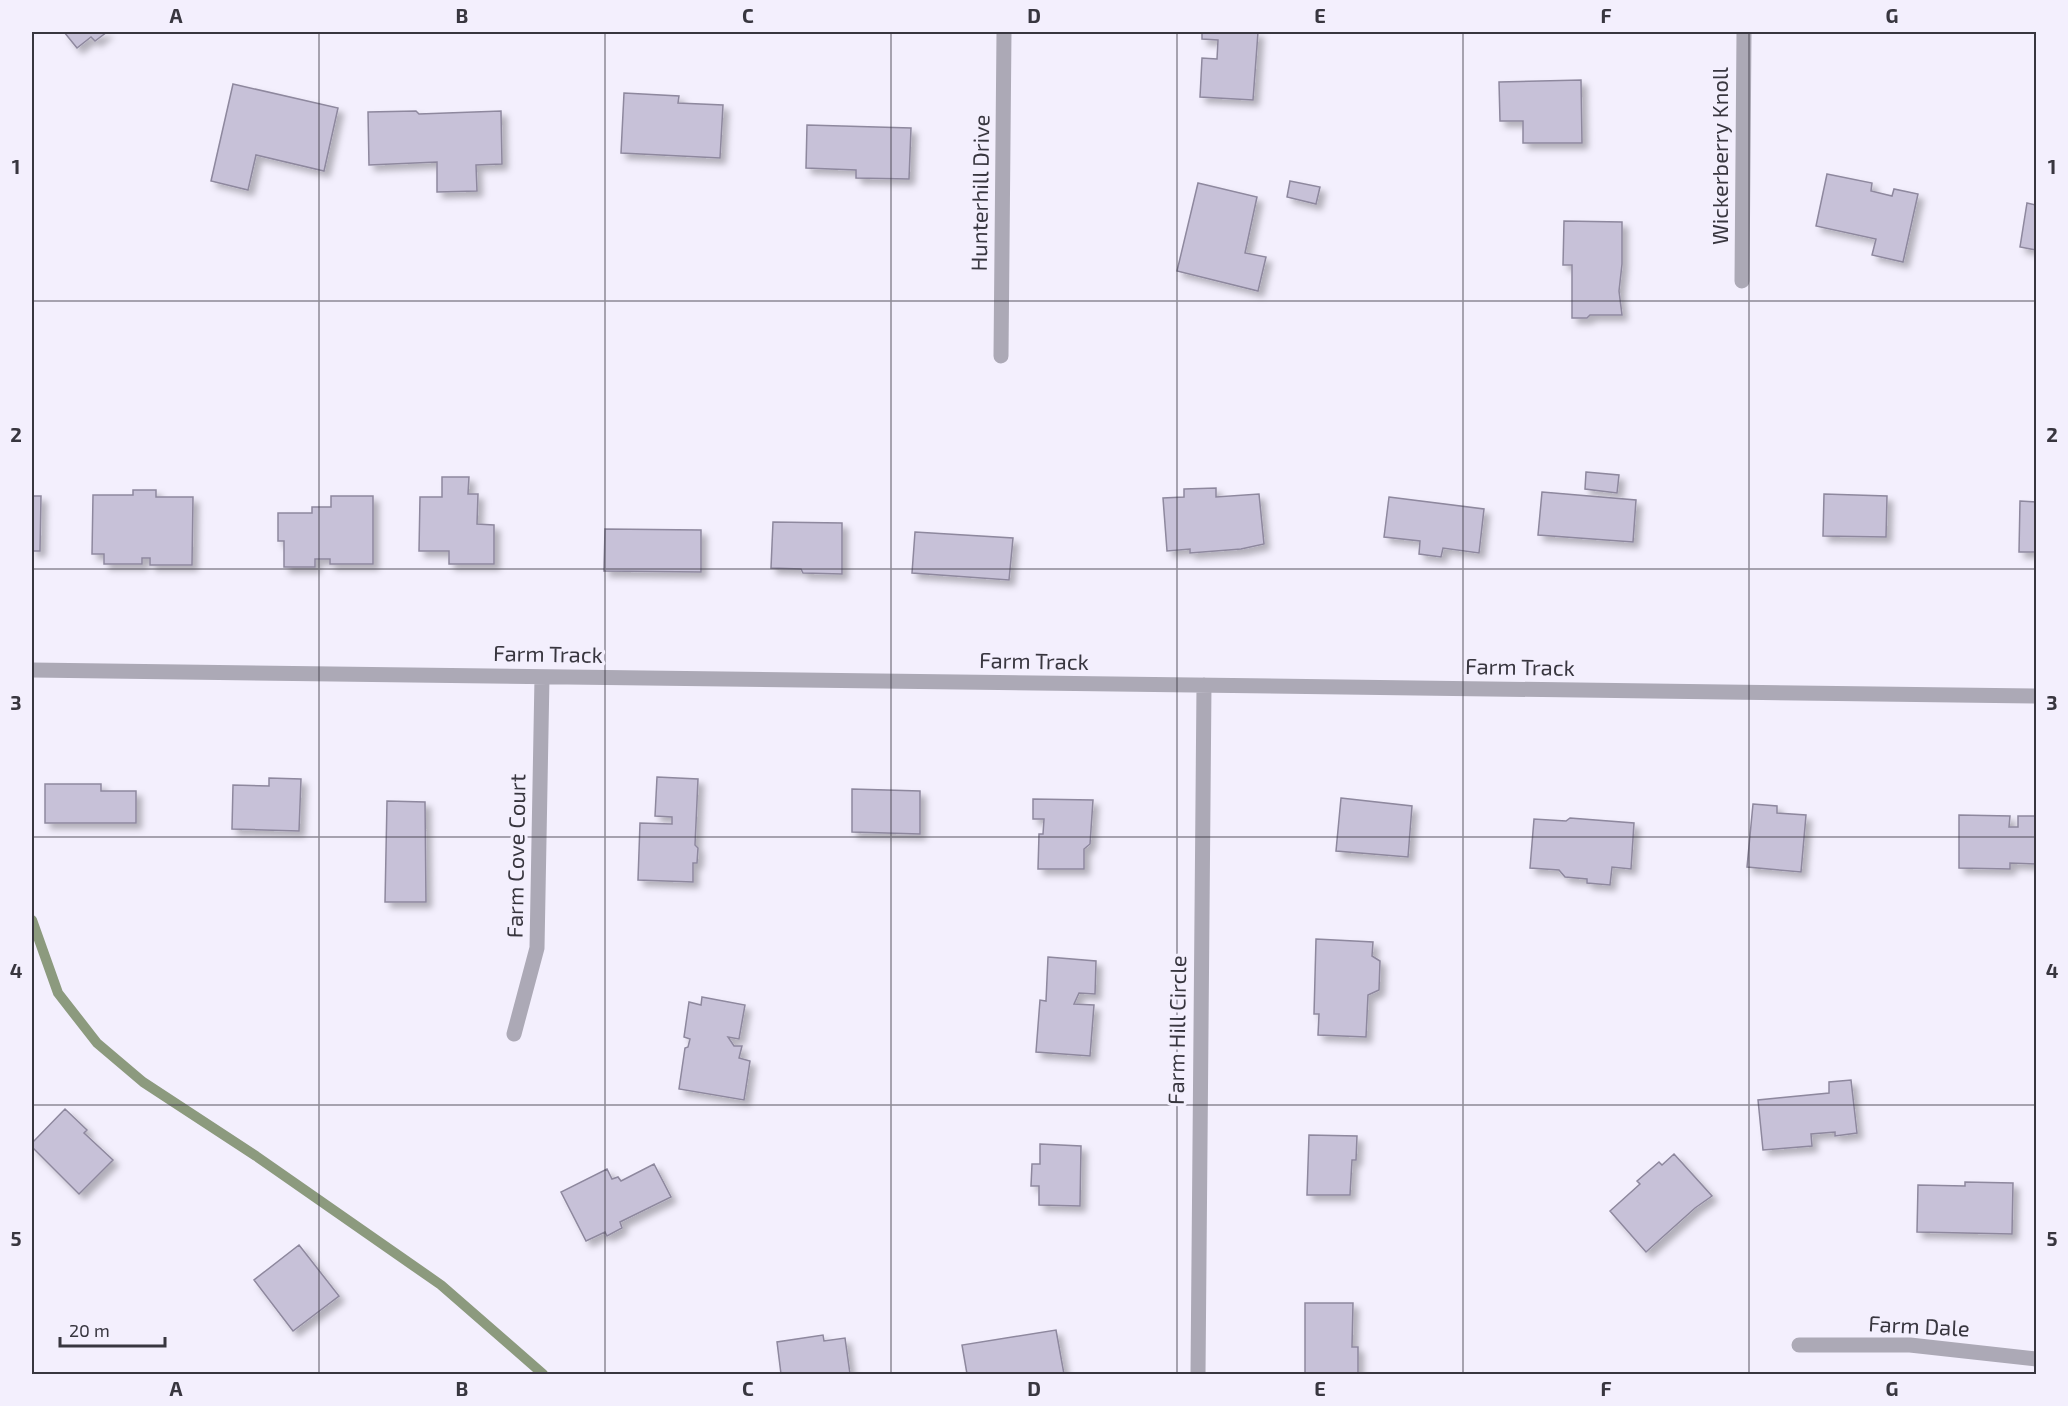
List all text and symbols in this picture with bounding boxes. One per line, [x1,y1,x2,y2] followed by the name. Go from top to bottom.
[169,3,183,27] text: A
[456,3,468,27] text: B
[742,3,754,27] text: C
[1027,3,1041,27] text: D
[1314,3,1326,27] text: E
[1600,3,1612,27] text: F
[1886,3,1898,27] text: G
[1706,67,1732,245] street label: Wickerberry Knoll
[965,114,993,272] street label: Hunterhill Drive
[12,154,20,178] text: 1
[2048,154,2056,178] text: 1
[10,422,22,446] text: 2
[2046,422,2058,446] text: 2
[493,639,603,667] street label: Farm Track
[979,646,1089,674] street label: Farm Track
[1465,652,1575,680] street label: Farm Track
[10,690,22,714] text: 3
[2046,690,2058,714] text: 3
[501,774,529,938] street label: Farm Cove Court
[1162,955,1190,1105] street label: Farm Hill Circle
[10,958,23,982] text: 4
[2046,958,2059,982] text: 4
[10,1226,22,1250] text: 5
[2046,1226,2058,1250] text: 5
[1868,1309,1970,1341] street label: Farm Dale
[60,1310,165,1348] scale bar
[69,1319,110,1341] text: 20 m
[169,1376,183,1400] text: A
[456,1376,468,1400] text: B
[742,1376,754,1400] text: C
[1027,1376,1041,1400] text: D
[1314,1376,1326,1400] text: E
[1600,1376,1612,1400] text: F
[1886,1376,1898,1400] text: G

